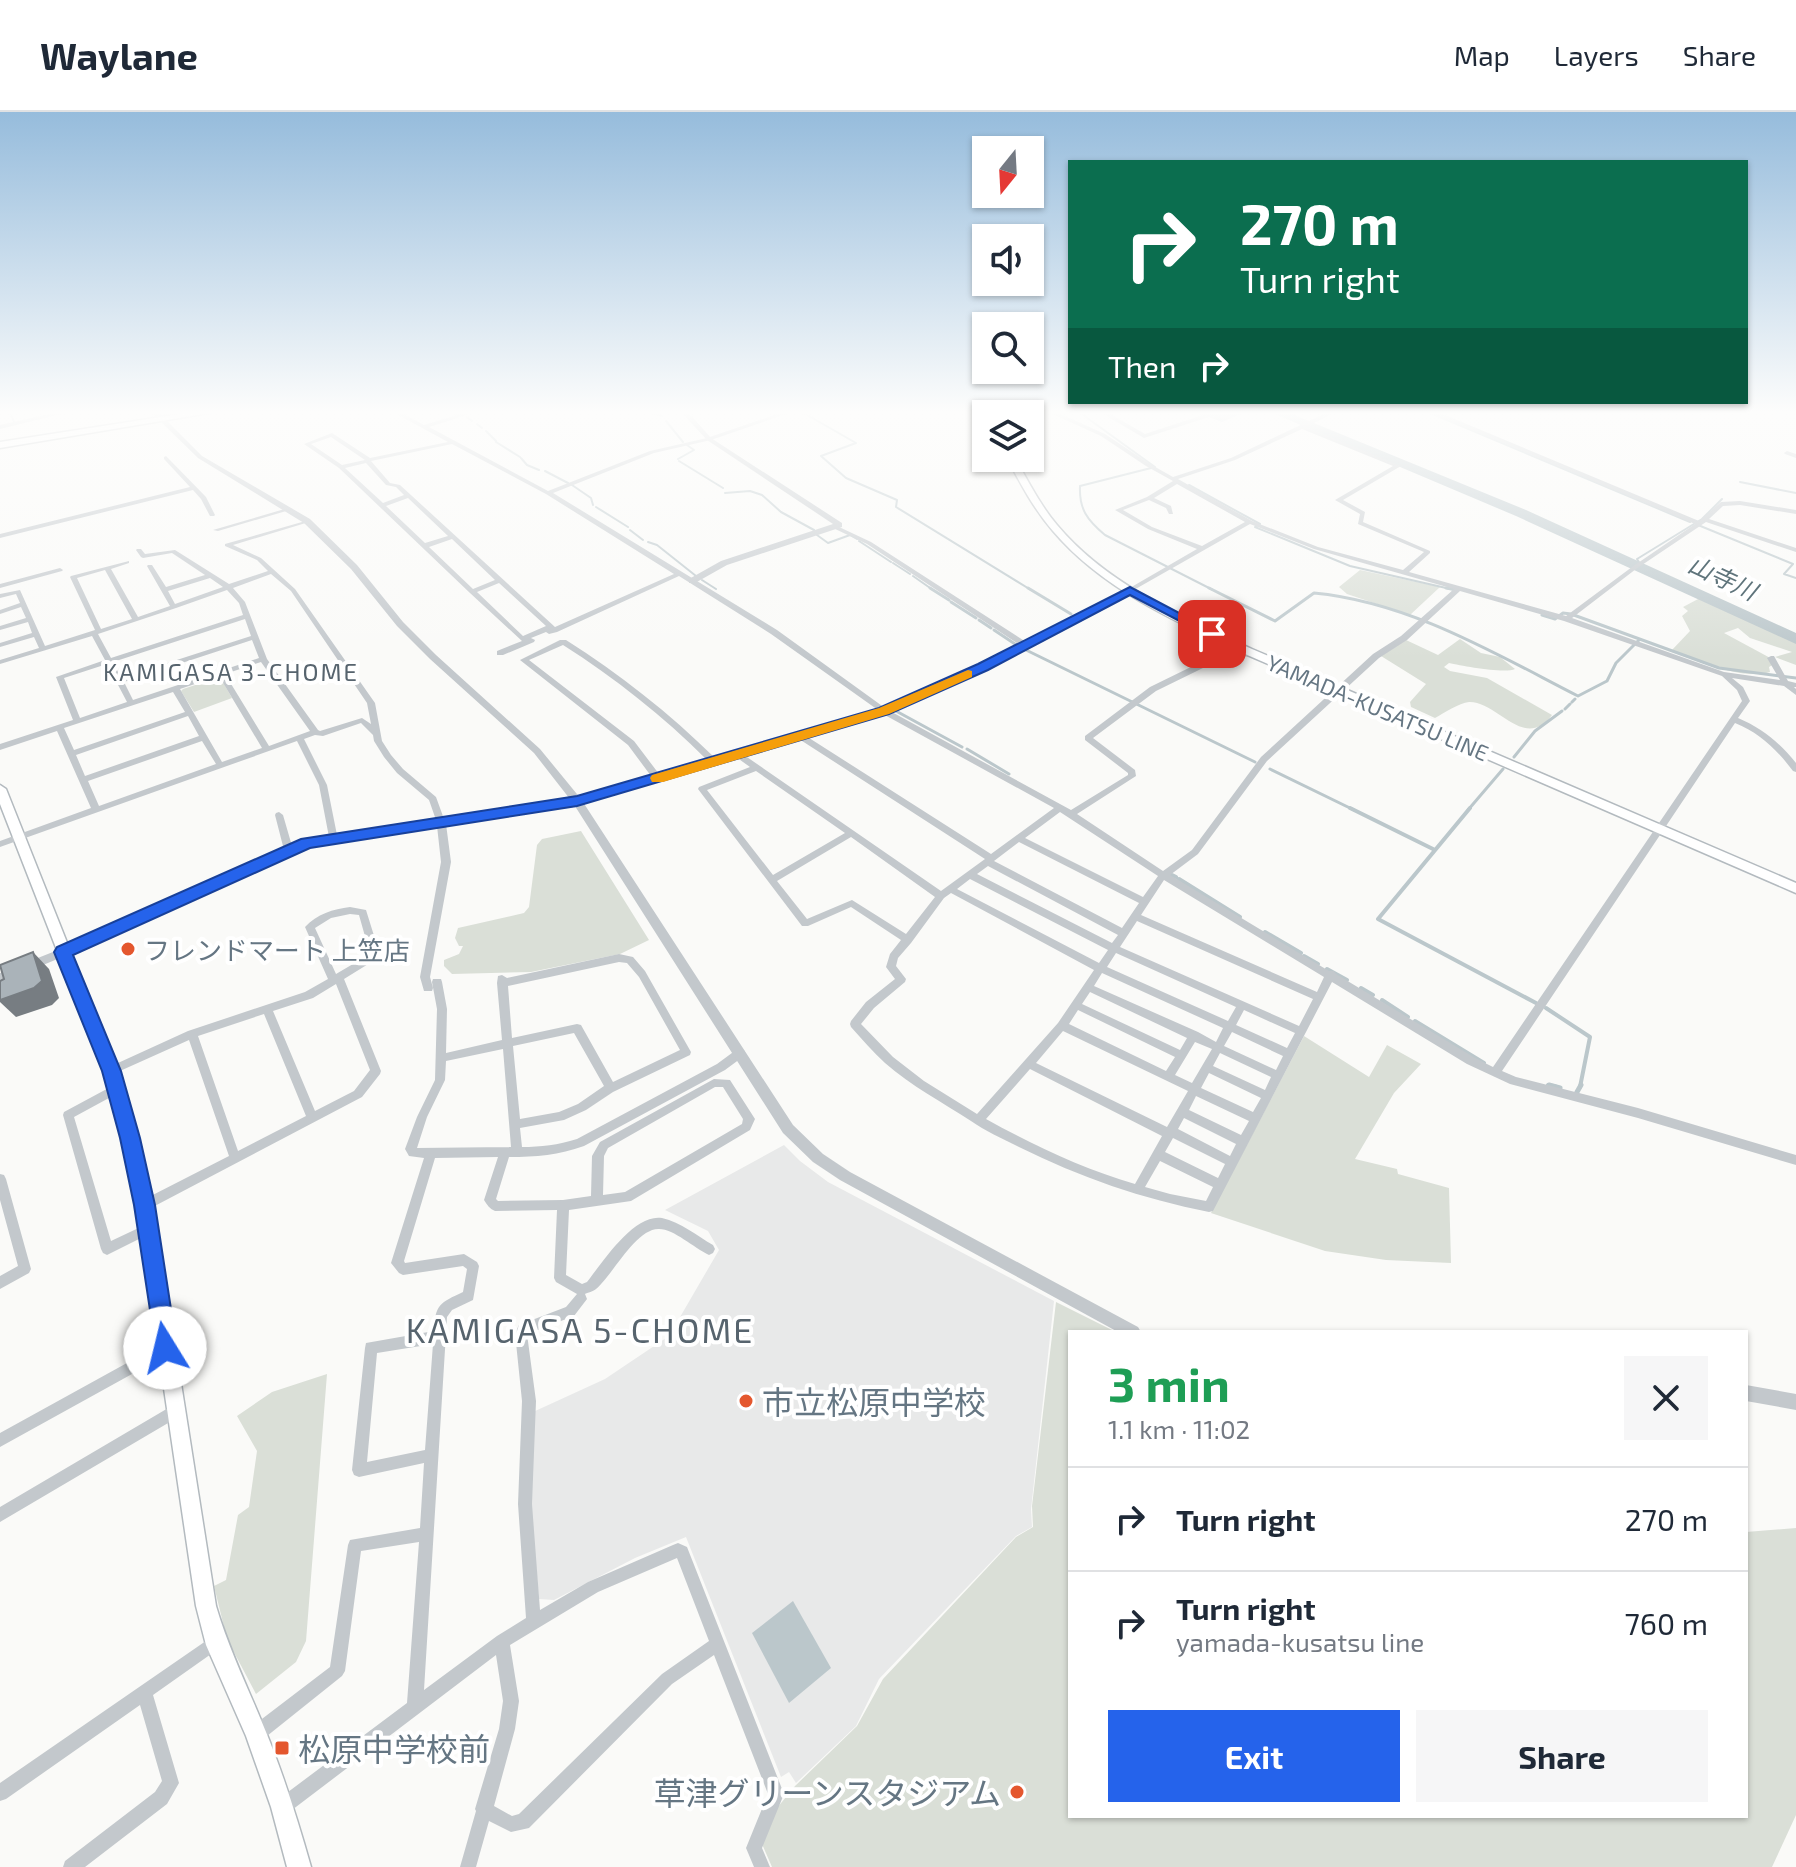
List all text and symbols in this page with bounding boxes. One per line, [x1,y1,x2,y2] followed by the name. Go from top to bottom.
[40,32,198,78] text: Waylane
[1454,38,1510,72] text: Map
[1554,38,1639,72] text: Layers
[1683,38,1756,72] text: Share
[972,136,1044,208] north arrow
[972,136,1044,472] map controls
[1240,189,1399,256] text: 270 m
[1108,192,1212,296] icon: right
[972,224,1044,296] button: sound
[1240,257,1400,300] text: Turn right
[972,312,1044,384] button: search
[1192,344,1236,388] icon: right
[1108,348,1176,384] text: Then
[972,400,1044,472] button: layers
[1684,549,1764,607] water label: 山寺川
[1178,600,1246,668] pin
[1190,612,1234,656] icon: arrive
[1263,649,1493,765] street label: YAMADA-KUSATSU LINE
[103,657,359,686] district label: KAMIGASA 3-CHOME
[144,934,410,965] place label: フレンドマート 上笠店
[119,940,137,958] marker: フレンドマート 上笠店
[123,1306,207,1390] position arrow
[406,1309,754,1350] district label: KAMIGASA 5-CHOME
[1108,1354,1230,1412] text: 3 min
[1624,1356,1708,1440] button: close
[762,1382,986,1420] place label: 市立松原中学校
[737,1392,755,1410] marker: 市立松原中学校
[1108,1413,1250,1444] text: 1.1 km · 11:02
[1108,1497,1152,1541] icon: right
[1176,1501,1316,1537] text: Turn right
[1625,1501,1708,1537] text: 270 m
[1176,1590,1316,1626] text: Turn right
[1108,1601,1152,1645] icon: right
[1624,1605,1708,1641] text: 760 m
[1176,1626,1424,1657] text: yamada-kusatsu line
[1108,1710,1400,1802] button: Exit
[1416,1710,1708,1802] button: Share
[298,1729,490,1767] place label: 松原中学校前
[273,1739,291,1757] marker: 松原中学校前
[653,1773,1001,1811] place label: 草津グリーンスタジアム
[1008,1783,1026,1801] marker: 草津グリーンスタジアム

